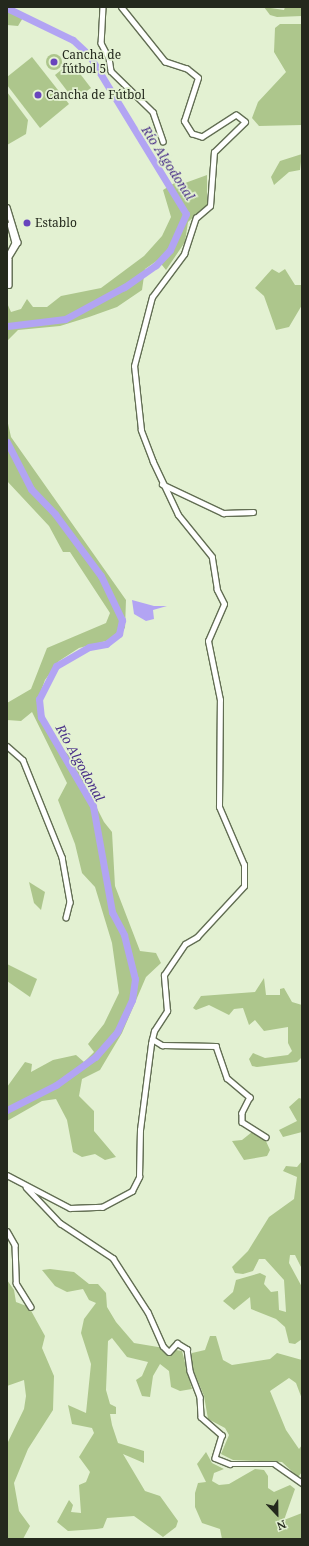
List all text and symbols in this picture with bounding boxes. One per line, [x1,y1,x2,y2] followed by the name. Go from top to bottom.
[62,48,121,76] place label: Cancha de fútbol 5
[49,57,59,67] marker: Cancha de fútbol 5
[46,88,145,102] place label: Cancha de Fútbol
[33,90,43,100] marker: Cancha de Fútbol
[138,123,198,203] water label: Río Algodonal
[35,216,77,230] place label: Establo
[22,218,32,228] marker: Establo
[52,722,108,804] water label: Río Algodonal
[257,1494,297,1534] north arrow
[275,1517,289,1534] text: N

